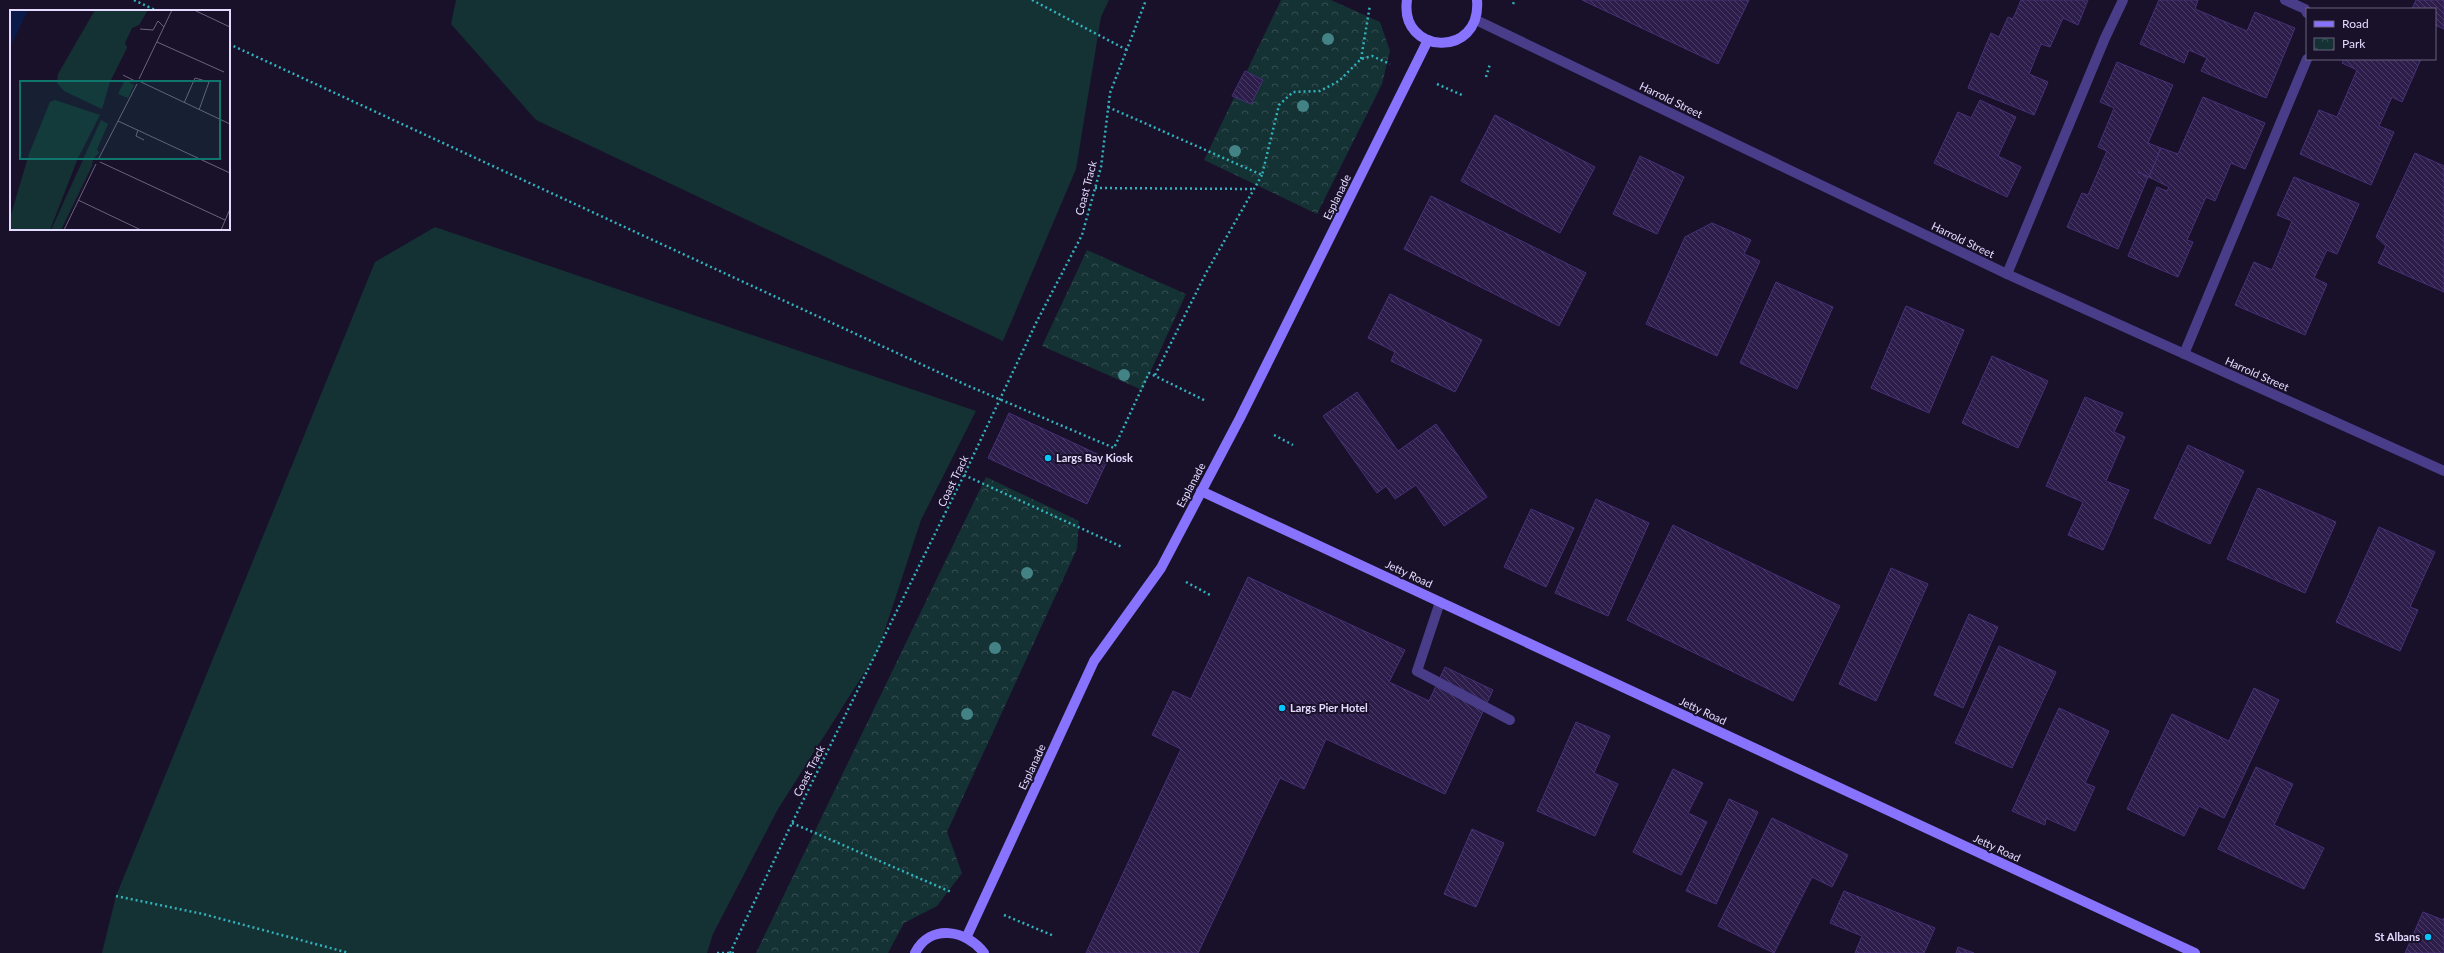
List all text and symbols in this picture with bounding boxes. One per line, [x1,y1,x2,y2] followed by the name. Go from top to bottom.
[2306,8,2436,60] legend
[10,10,230,230] inset map
[2342,16,2369,31] text: Road
[2342,36,2366,51] text: Park
[1638,79,1705,120] street label: Harrold Street
[1072,159,1099,216] street label: Coast Track
[1320,172,1353,222] street label: Esplanade
[1930,219,1997,260] street label: Harrold Street
[2223,354,2291,393] street label: Harrold Street
[1056,451,1133,464] place label: Largs Bay Kiosk
[935,453,971,509] street label: Coast Track
[1043,453,1053,463] marker: Largs Bay Kiosk
[1173,460,1208,509] street label: Esplanade
[1384,557,1435,590] street label: Jetty Road
[1678,694,1729,727] street label: Jetty Road
[1290,701,1368,714] place label: Largs Pier Hotel
[1277,703,1287,713] marker: Largs Pier Hotel
[1015,742,1048,792] street label: Esplanade
[790,743,827,799] street label: Coast Track
[1972,831,2023,864] street label: Jetty Road
[2375,930,2420,943] place label: St Albans
[2423,932,2433,942] marker: St Albans

